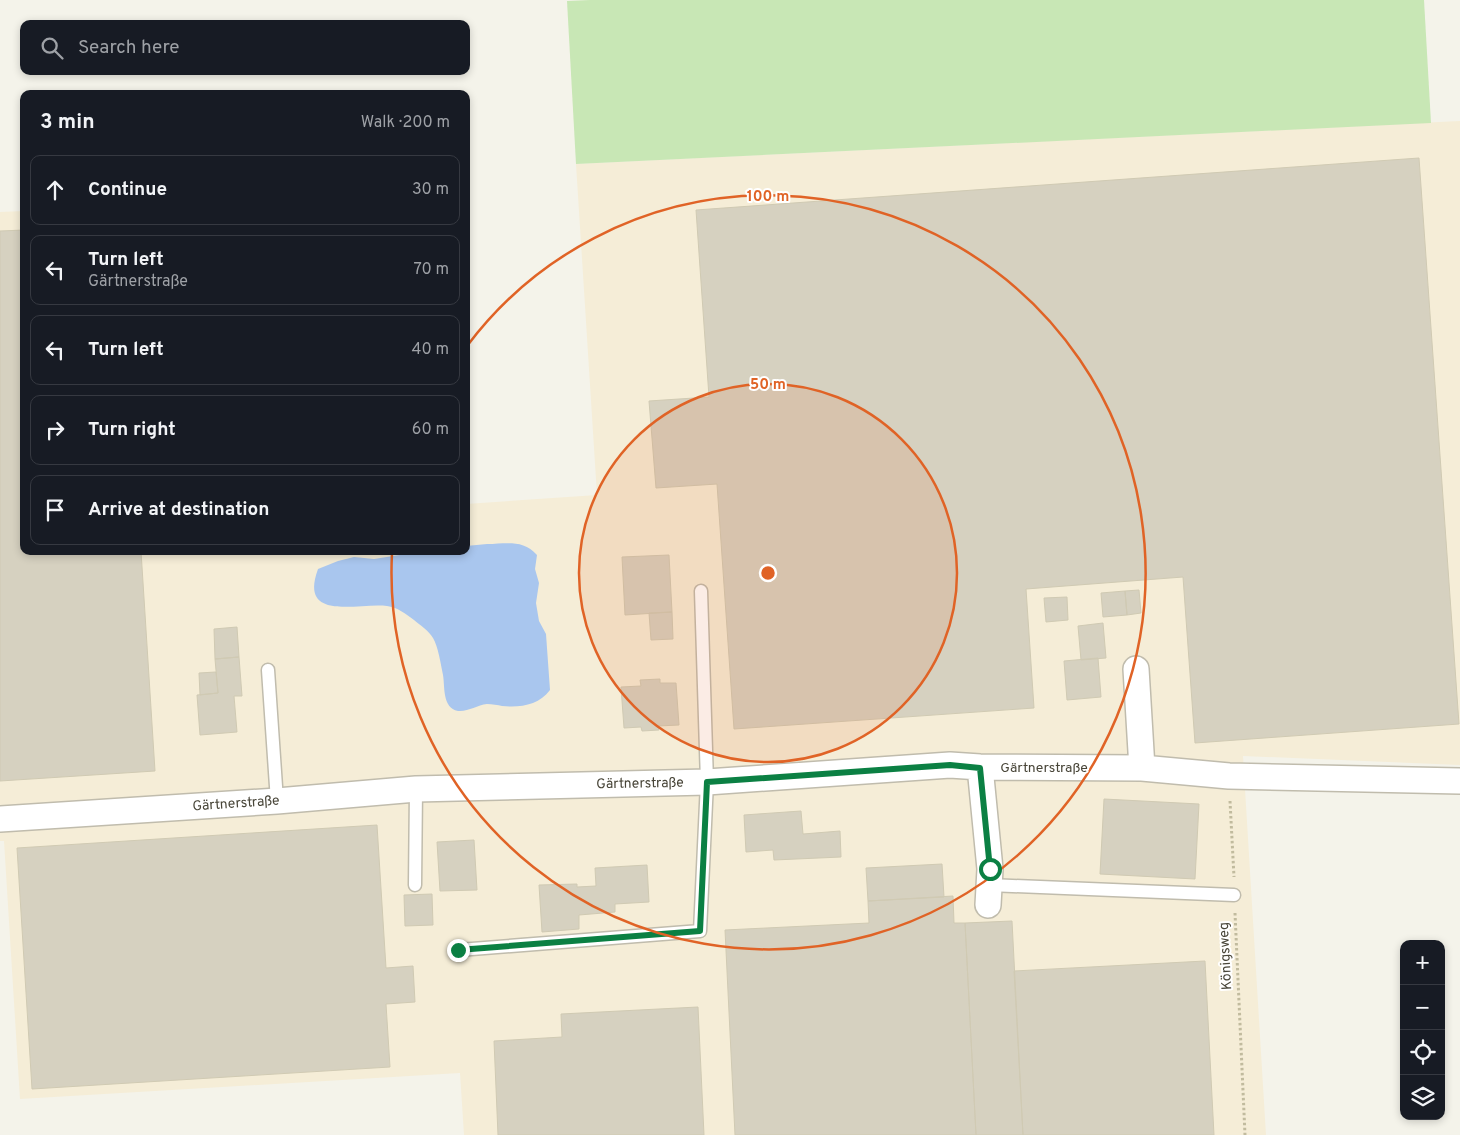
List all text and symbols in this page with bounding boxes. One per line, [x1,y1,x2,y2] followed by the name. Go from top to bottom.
[20,20,470,75] search box
[38,34,66,62] icon: search
[78,36,180,60] text: Search here
[40,109,95,136] text: 3 min
[361,113,450,133] text: Walk · 200 m
[41,176,69,204] icon: ahead
[88,178,167,202] text: Continue
[412,180,449,200] text: 30 m
[747,188,789,207] text: 100 m
[88,248,164,272] text: Turn left
[41,256,69,284] icon: left
[414,260,449,280] text: 70 m
[88,272,188,292] text: Gärtnerstraße
[41,336,69,364] icon: left
[88,338,164,362] text: Turn left
[411,340,449,360] text: 40 m
[750,376,786,395] text: 50 m
[41,416,69,444] icon: right
[88,418,176,442] text: Turn right
[412,420,449,440] text: 60 m
[41,496,69,524] icon: arrive
[88,498,269,522] text: Arrive at destination
[759,564,777,582] centre of rings
[1000,760,1088,777] street label: Gärtnerstraße
[596,775,684,793] street label: Gärtnerstraße
[192,792,280,816] street label: Gärtnerstraße
[979,858,1002,881] route start
[1216,922,1236,990] street label: Königsweg
[447,939,470,962] route end
[1400,940,1445,1120] map controls
[1400,940,1445,985] button: +
[1400,985,1445,1030] button: −
[1400,1030,1445,1075] button: locate
[1400,1075,1445,1120] button: layers

